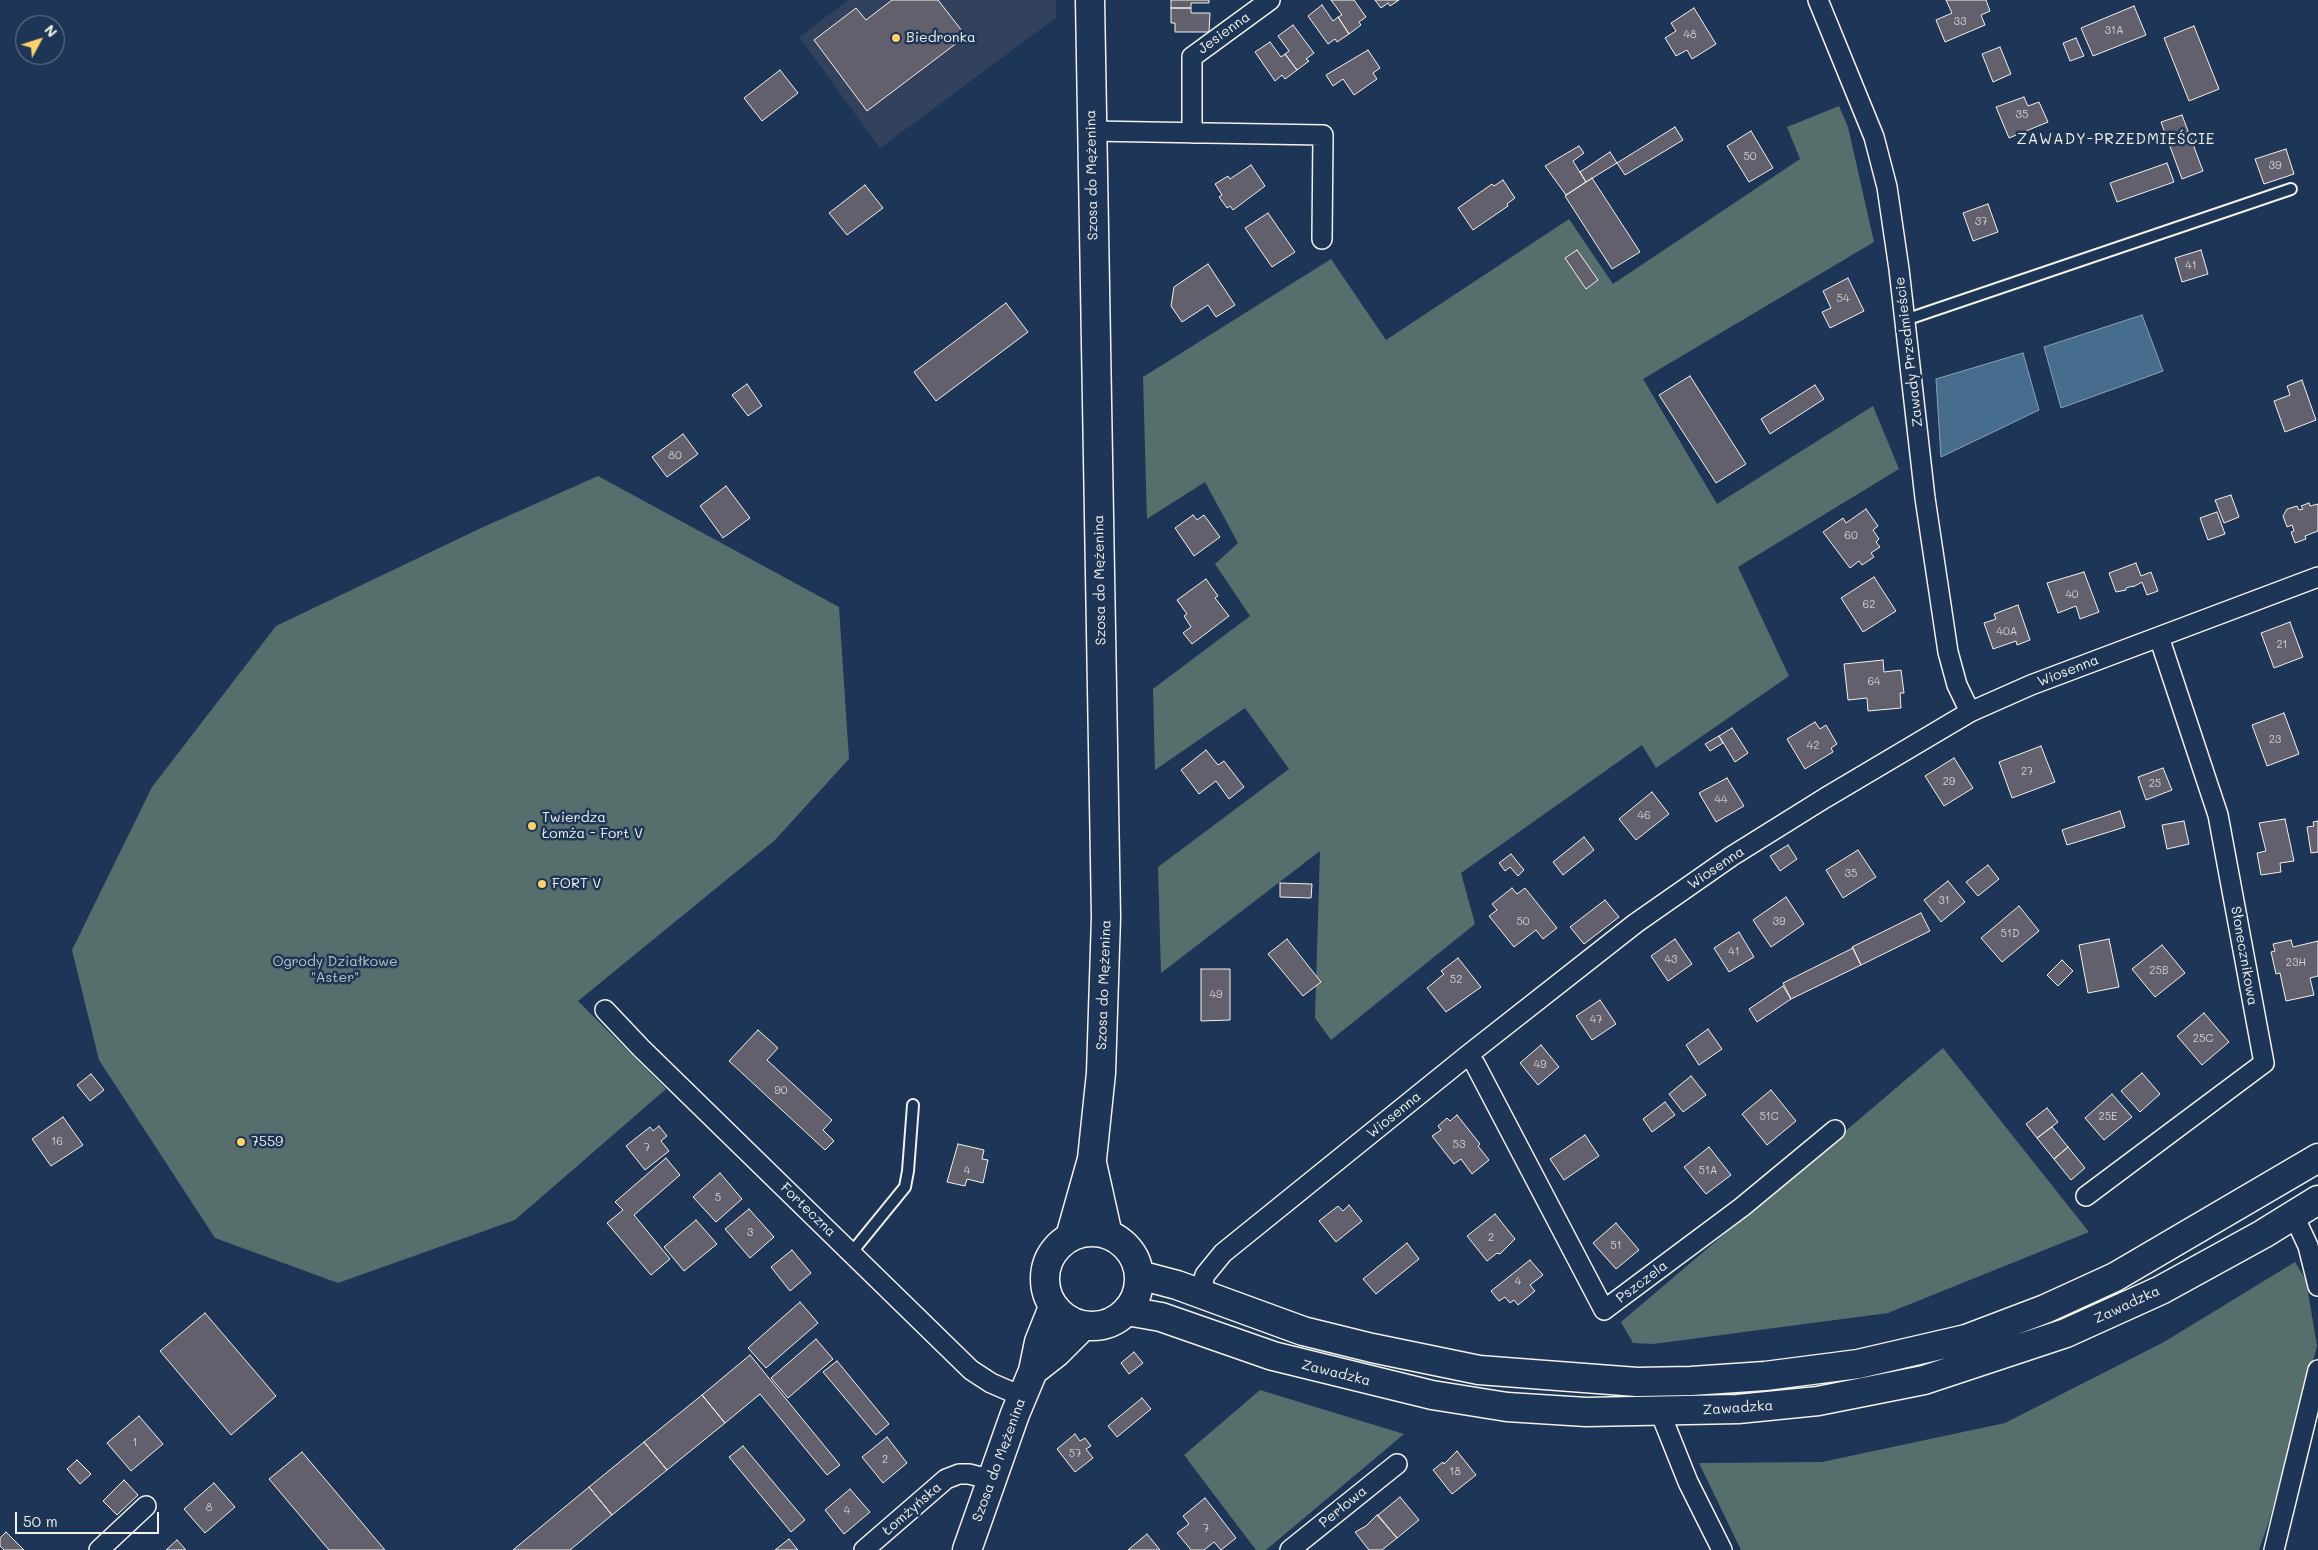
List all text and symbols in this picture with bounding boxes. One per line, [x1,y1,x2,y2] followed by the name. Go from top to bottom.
[1195,8,1253,58] street label: Jesienna
[15,15,65,65] north arrow
[1954,15,1966,29] house number: 33
[40,20,62,41] text: N
[2105,24,2123,38] house number: 31A
[1683,28,1697,42] house number: 48
[906,30,976,46] place label: Biedronka
[890,32,902,44] marker: Biedronka
[2016,108,2028,122] house number: 35
[1082,110,1102,240] street label: Szosa do Mężenina
[2014,130,2218,148] district label: ZAWADY-PRZEDMIEŚCIE
[1743,150,1757,164] house number: 50
[2269,159,2281,173] house number: 39
[1975,215,1987,229] house number: 37
[2185,259,2197,273] house number: 41
[1891,276,1927,428] street label: Zawady Przedmieście
[1837,292,1849,306] house number: 54
[668,449,682,463] house number: 80
[1090,515,1110,645] street label: Szosa do Mężenina
[1844,529,1858,543] house number: 60
[2065,588,2079,602] house number: 40
[1863,598,1875,612] house number: 62
[1997,625,2017,639] house number: 40A
[2276,638,2288,652] house number: 21
[2035,652,2101,690] street label: Wiosenna
[1867,675,1881,689] house number: 64
[2269,733,2281,747] house number: 23
[1807,739,1819,753] house number: 42
[2021,765,2033,779] house number: 27
[1943,775,1955,789] house number: 29
[2149,777,2161,791] house number: 25
[1715,793,1727,807] house number: 44
[1637,809,1651,823] house number: 46
[542,810,643,842] place label: Twierdza Łomża - Fort V
[526,820,538,832] marker: Twierdza Łomża - Fort V
[1685,843,1747,893] street label: Wiosenna
[1845,867,1857,881] house number: 35
[552,876,601,892] place label: FORT V
[536,878,548,890] marker: FORT V
[1938,894,1950,908] house number: 31
[2227,905,2261,1007] street label: Słonecznikowa
[1516,915,1530,929] house number: 50
[1773,915,1785,929] house number: 39
[1093,920,1115,1050] street label: Szosa do Mężenina
[2001,927,2019,941] house number: 51D
[1728,945,1740,959] house number: 41
[1665,953,1677,967] house number: 43
[272,954,398,986] park label: Ogrody Działkowe "Aster"
[2286,956,2306,970] house number: 23H
[2149,964,2169,978] house number: 25B
[1450,973,1462,987] house number: 52
[1210,988,1222,1002] house number: 49
[1590,1013,1602,1027] house number: 47
[2193,1032,2213,1046] house number: 25C
[1534,1058,1546,1072] house number: 49
[774,1084,788,1098] house number: 90
[1364,1088,1424,1142] street label: Wiosenna
[1759,1110,1779,1124] house number: 51C
[2099,1110,2117,1124] house number: 25E
[251,1134,283,1150] place label: 7559
[51,1135,63,1149] house number: 16
[235,1136,247,1148] marker: 7559
[1453,1138,1465,1152] house number: 53
[644,1141,650,1155] house number: 7
[964,1164,970,1178] house number: 4
[1699,1164,1717,1178] house number: 51A
[777,1179,839,1241] street label: Forteczna
[715,1191,721,1205] house number: 5
[747,1226,753,1240] house number: 3
[1488,1231,1494,1245] house number: 2
[1610,1239,1622,1253] house number: 51
[1613,1257,1671,1307] street label: Pszczela
[1515,1275,1521,1289] house number: 4
[2091,1282,2163,1328] street label: Zawadzka
[1300,1356,1372,1390] street label: Zawadzka
[969,1396,1029,1524] street label: Szosa do Mężenina
[1702,1397,1774,1419] street label: Zawadzka
[133,1436,137,1450] house number: 1
[1069,1447,1081,1461] house number: 57
[882,1453,888,1467] house number: 2
[1449,1465,1461,1479] house number: 18
[879,1479,945,1539] street label: Łomżyńska
[1316,1483,1370,1531] street label: Perłowa
[206,1501,212,1515] house number: 8
[18,1502,161,1534] scale bar
[844,1504,850,1518] house number: 4
[23,1511,58,1531] text: 50 m
[1203,1522,1209,1536] house number: 7

